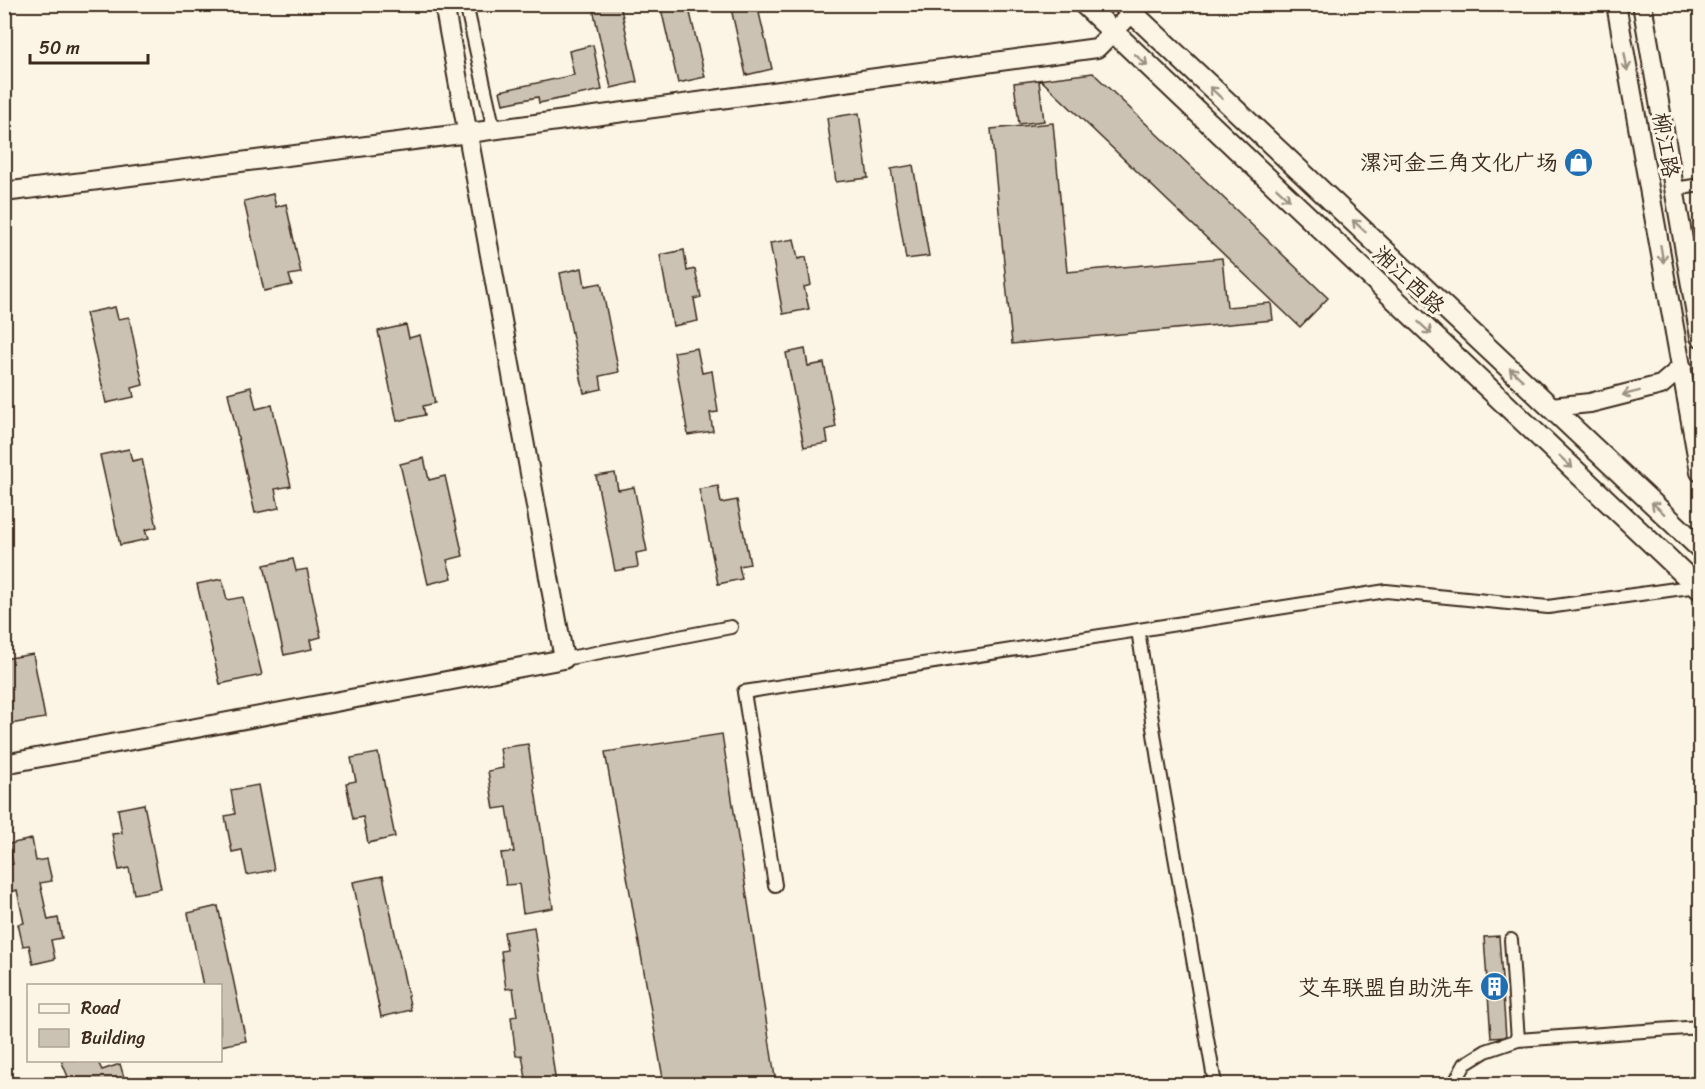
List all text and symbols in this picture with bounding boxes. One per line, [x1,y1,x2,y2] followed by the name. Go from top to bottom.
[30,27,148,65] scale bar
[39,32,80,64] text: 50 m
[1621,52,1632,71] one-way arrow
[1134,53,1149,67] one-way arrow
[1209,85,1224,100] one-way arrow
[1641,109,1691,181] street label: 柳江路
[1360,143,1558,182] place label: 漯河金三角文化广场
[1563,146,1595,178] shop icon: 漯河金三角文化广场
[1275,187,1290,201] one-way arrow
[1351,219,1366,233] one-way arrow
[1364,236,1454,324] street label: 湘江西路
[1656,244,1667,263] one-way arrow
[1417,321,1432,335] one-way arrow
[1509,367,1524,381] one-way arrow
[1622,387,1641,399] one-way arrow
[1559,455,1574,469] one-way arrow
[1651,501,1666,515] one-way arrow
[1298,968,1474,1007] place label: 艾车联盟自助洗车
[1479,971,1511,1003] building icon: 艾车联盟自助洗车
[27,984,222,1062] legend
[81,992,121,1024] text: Road
[81,1022,145,1054] text: Building

